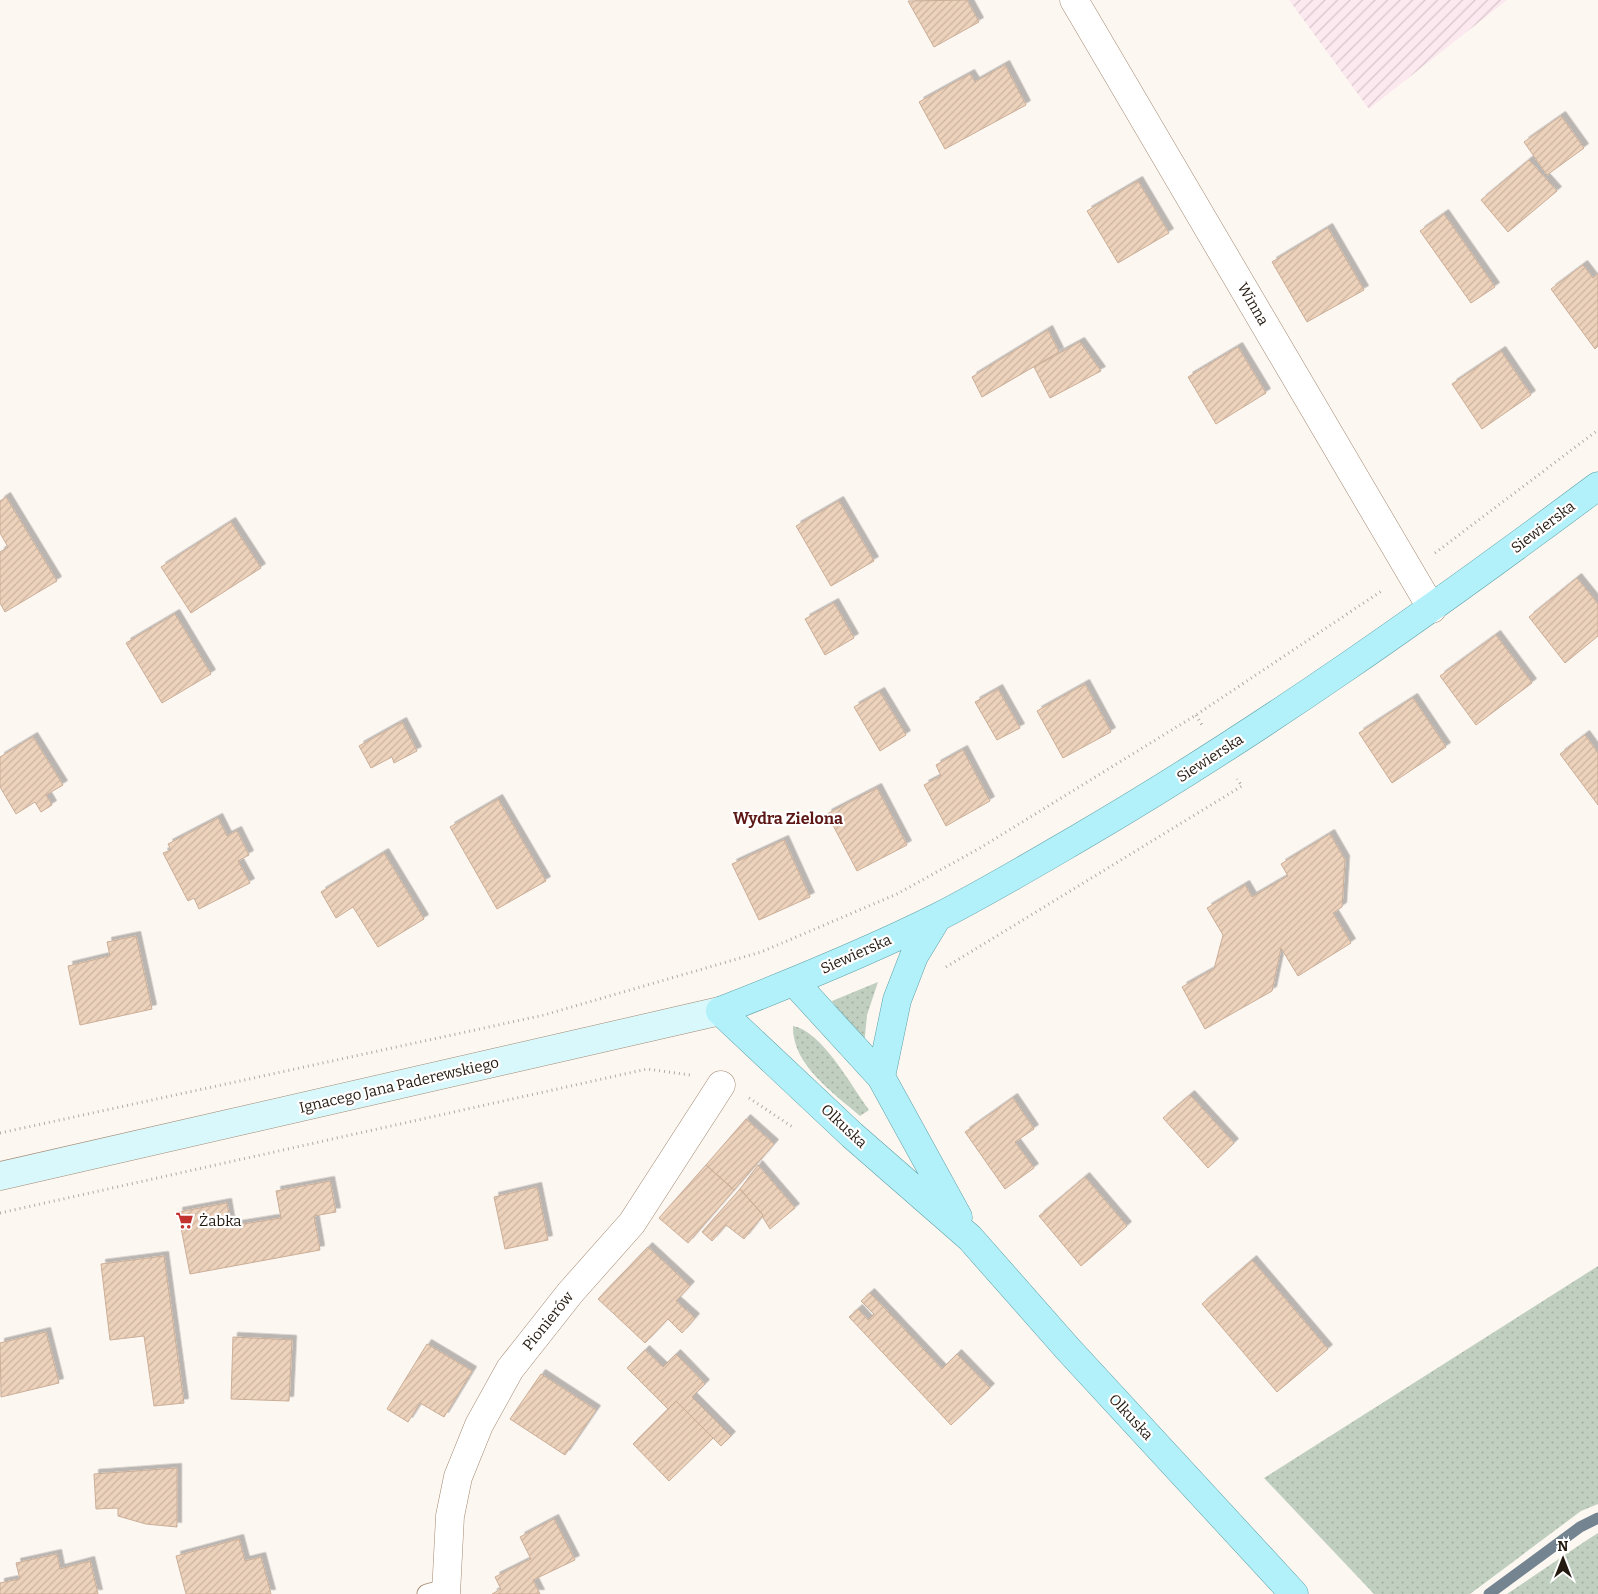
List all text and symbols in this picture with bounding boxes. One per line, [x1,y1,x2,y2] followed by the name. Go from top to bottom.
[1234,279,1272,329] street label: Winna
[1507,497,1579,557] street label: Siewierska
[1173,730,1247,786] street label: Siewierska
[733,809,843,828] district label: Wydra Zielona
[818,930,894,978] street label: Siewierska
[297,1053,501,1117] street label: Ignacego Jana Paderewskiego
[817,1100,871,1152] street label: Olkuska
[175,1211,195,1231] supermarket icon: Żabka
[199,1212,241,1230] place label: Żabka
[519,1287,578,1354] street label: Pionierów
[1105,1390,1157,1444] street label: Olkuska
[1538,1534,1588,1584] north arrow
[1558,1538,1569,1555] text: N

